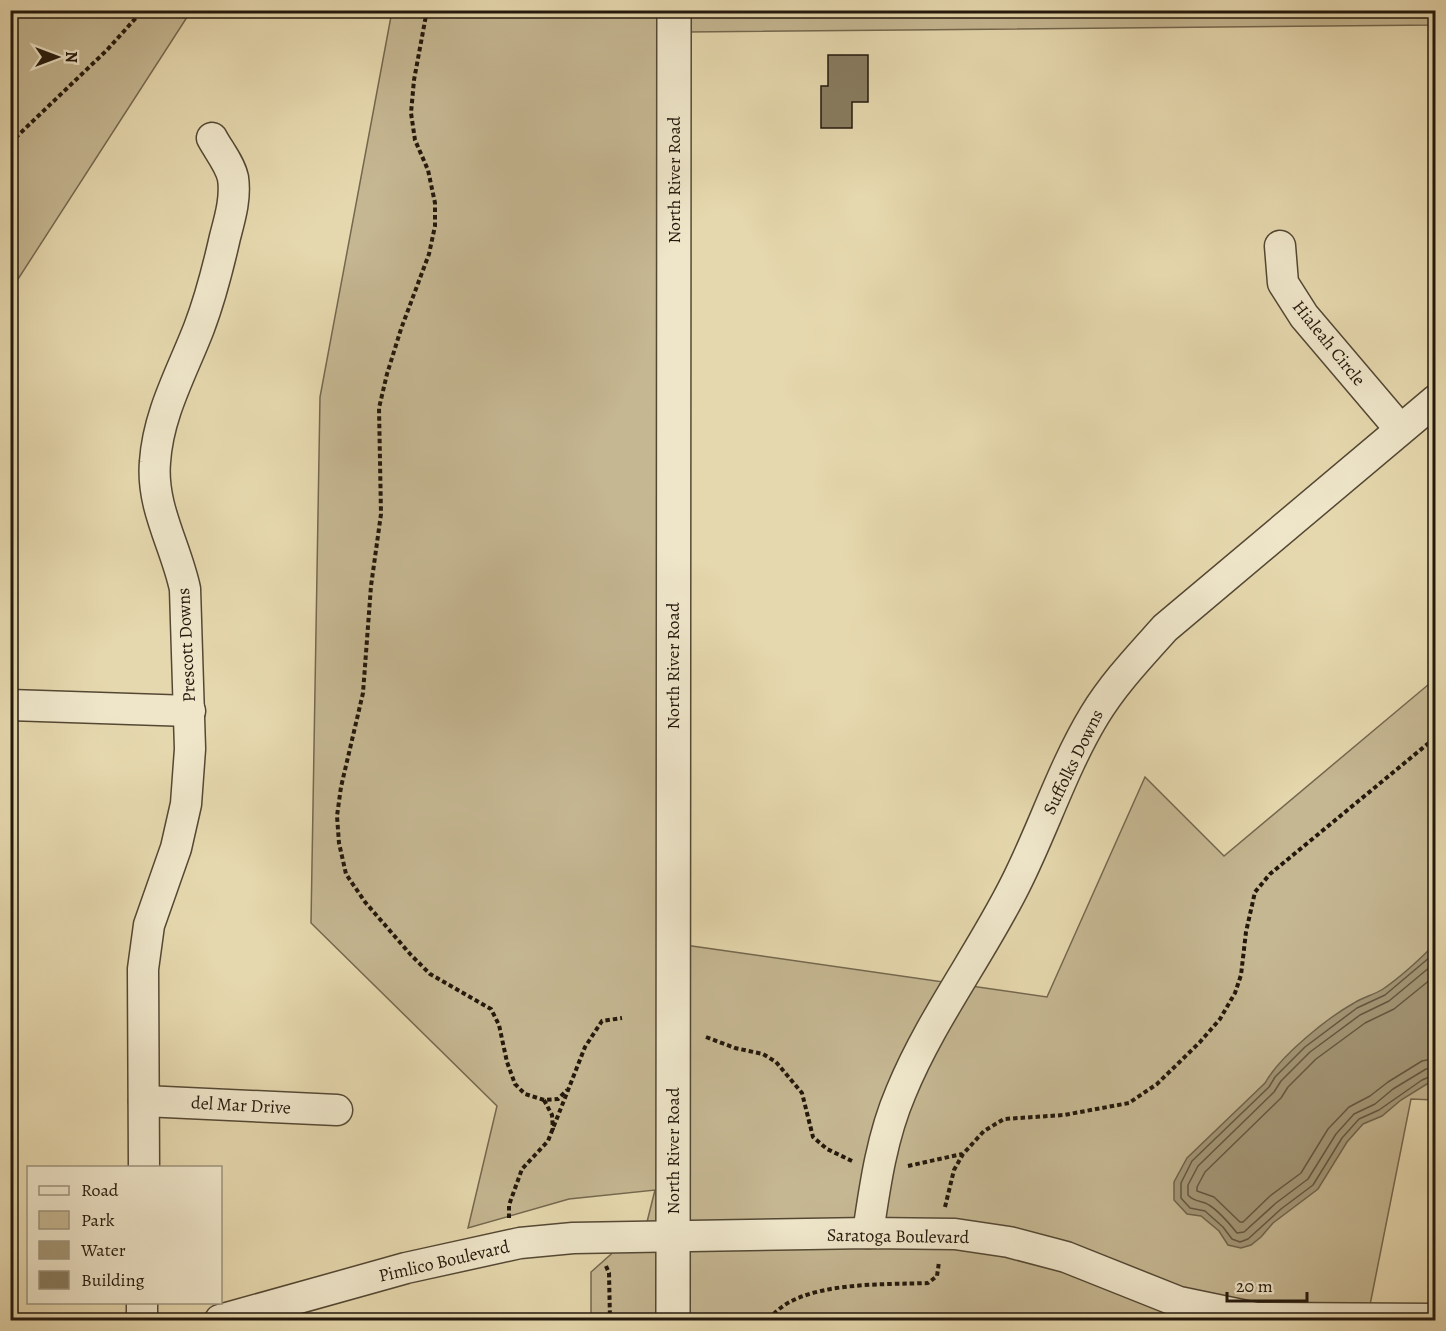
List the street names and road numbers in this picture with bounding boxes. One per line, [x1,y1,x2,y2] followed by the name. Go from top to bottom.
[662,116,686,244] street label: North River Road
[1287,295,1371,391] street label: Hialeah Circle
[171,587,201,703] street label: Prescott Downs
[661,602,685,730] street label: North River Road
[1037,705,1109,819] street label: Suffolks Downs
[661,1087,685,1215] street label: North River Road
[190,1090,292,1120] street label: del Mar Drive
[827,1223,970,1249] street label: Saratoga Boulevard
[376,1234,512,1288] street label: Pimlico Boulevard

